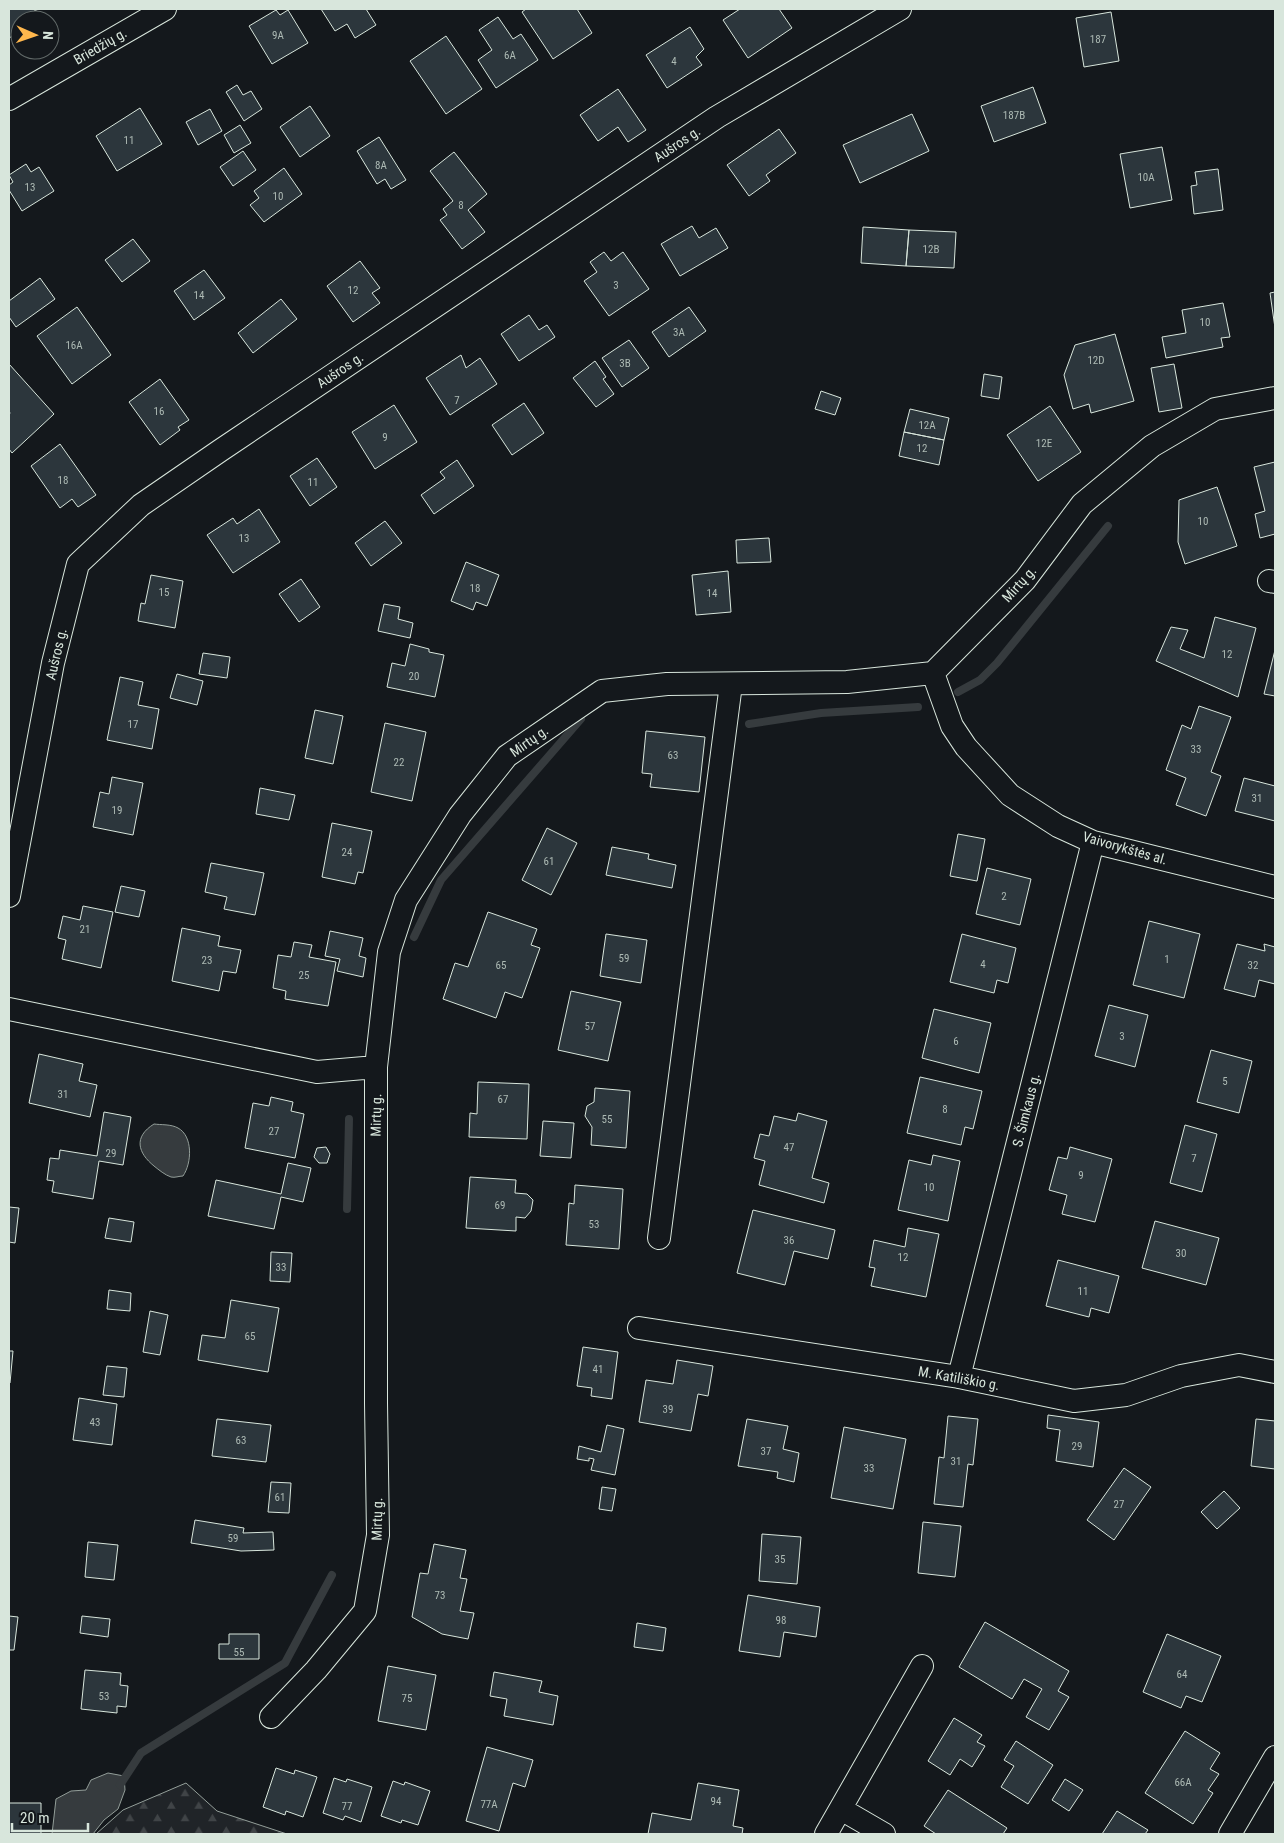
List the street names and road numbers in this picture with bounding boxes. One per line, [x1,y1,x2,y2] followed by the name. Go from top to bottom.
[71,24,129,68] street label: Briedžių g.
[651,123,703,165] street label: Aušros g.
[314,349,366,391] street label: Aušros g.
[999,563,1039,605] street label: Mirtų g.
[42,627,70,681] street label: Aušros g.
[507,722,551,760] street label: Mirtų g.
[1081,828,1169,868] street label: Vaivorykštės al.
[1008,1071,1043,1148] street label: S. Šimkaus g.
[368,1093,384,1137] street label: Mirtų g.
[917,1363,1001,1393] street label: M. Katiliškio g.
[369,1497,385,1541] street label: Mirtų g.

